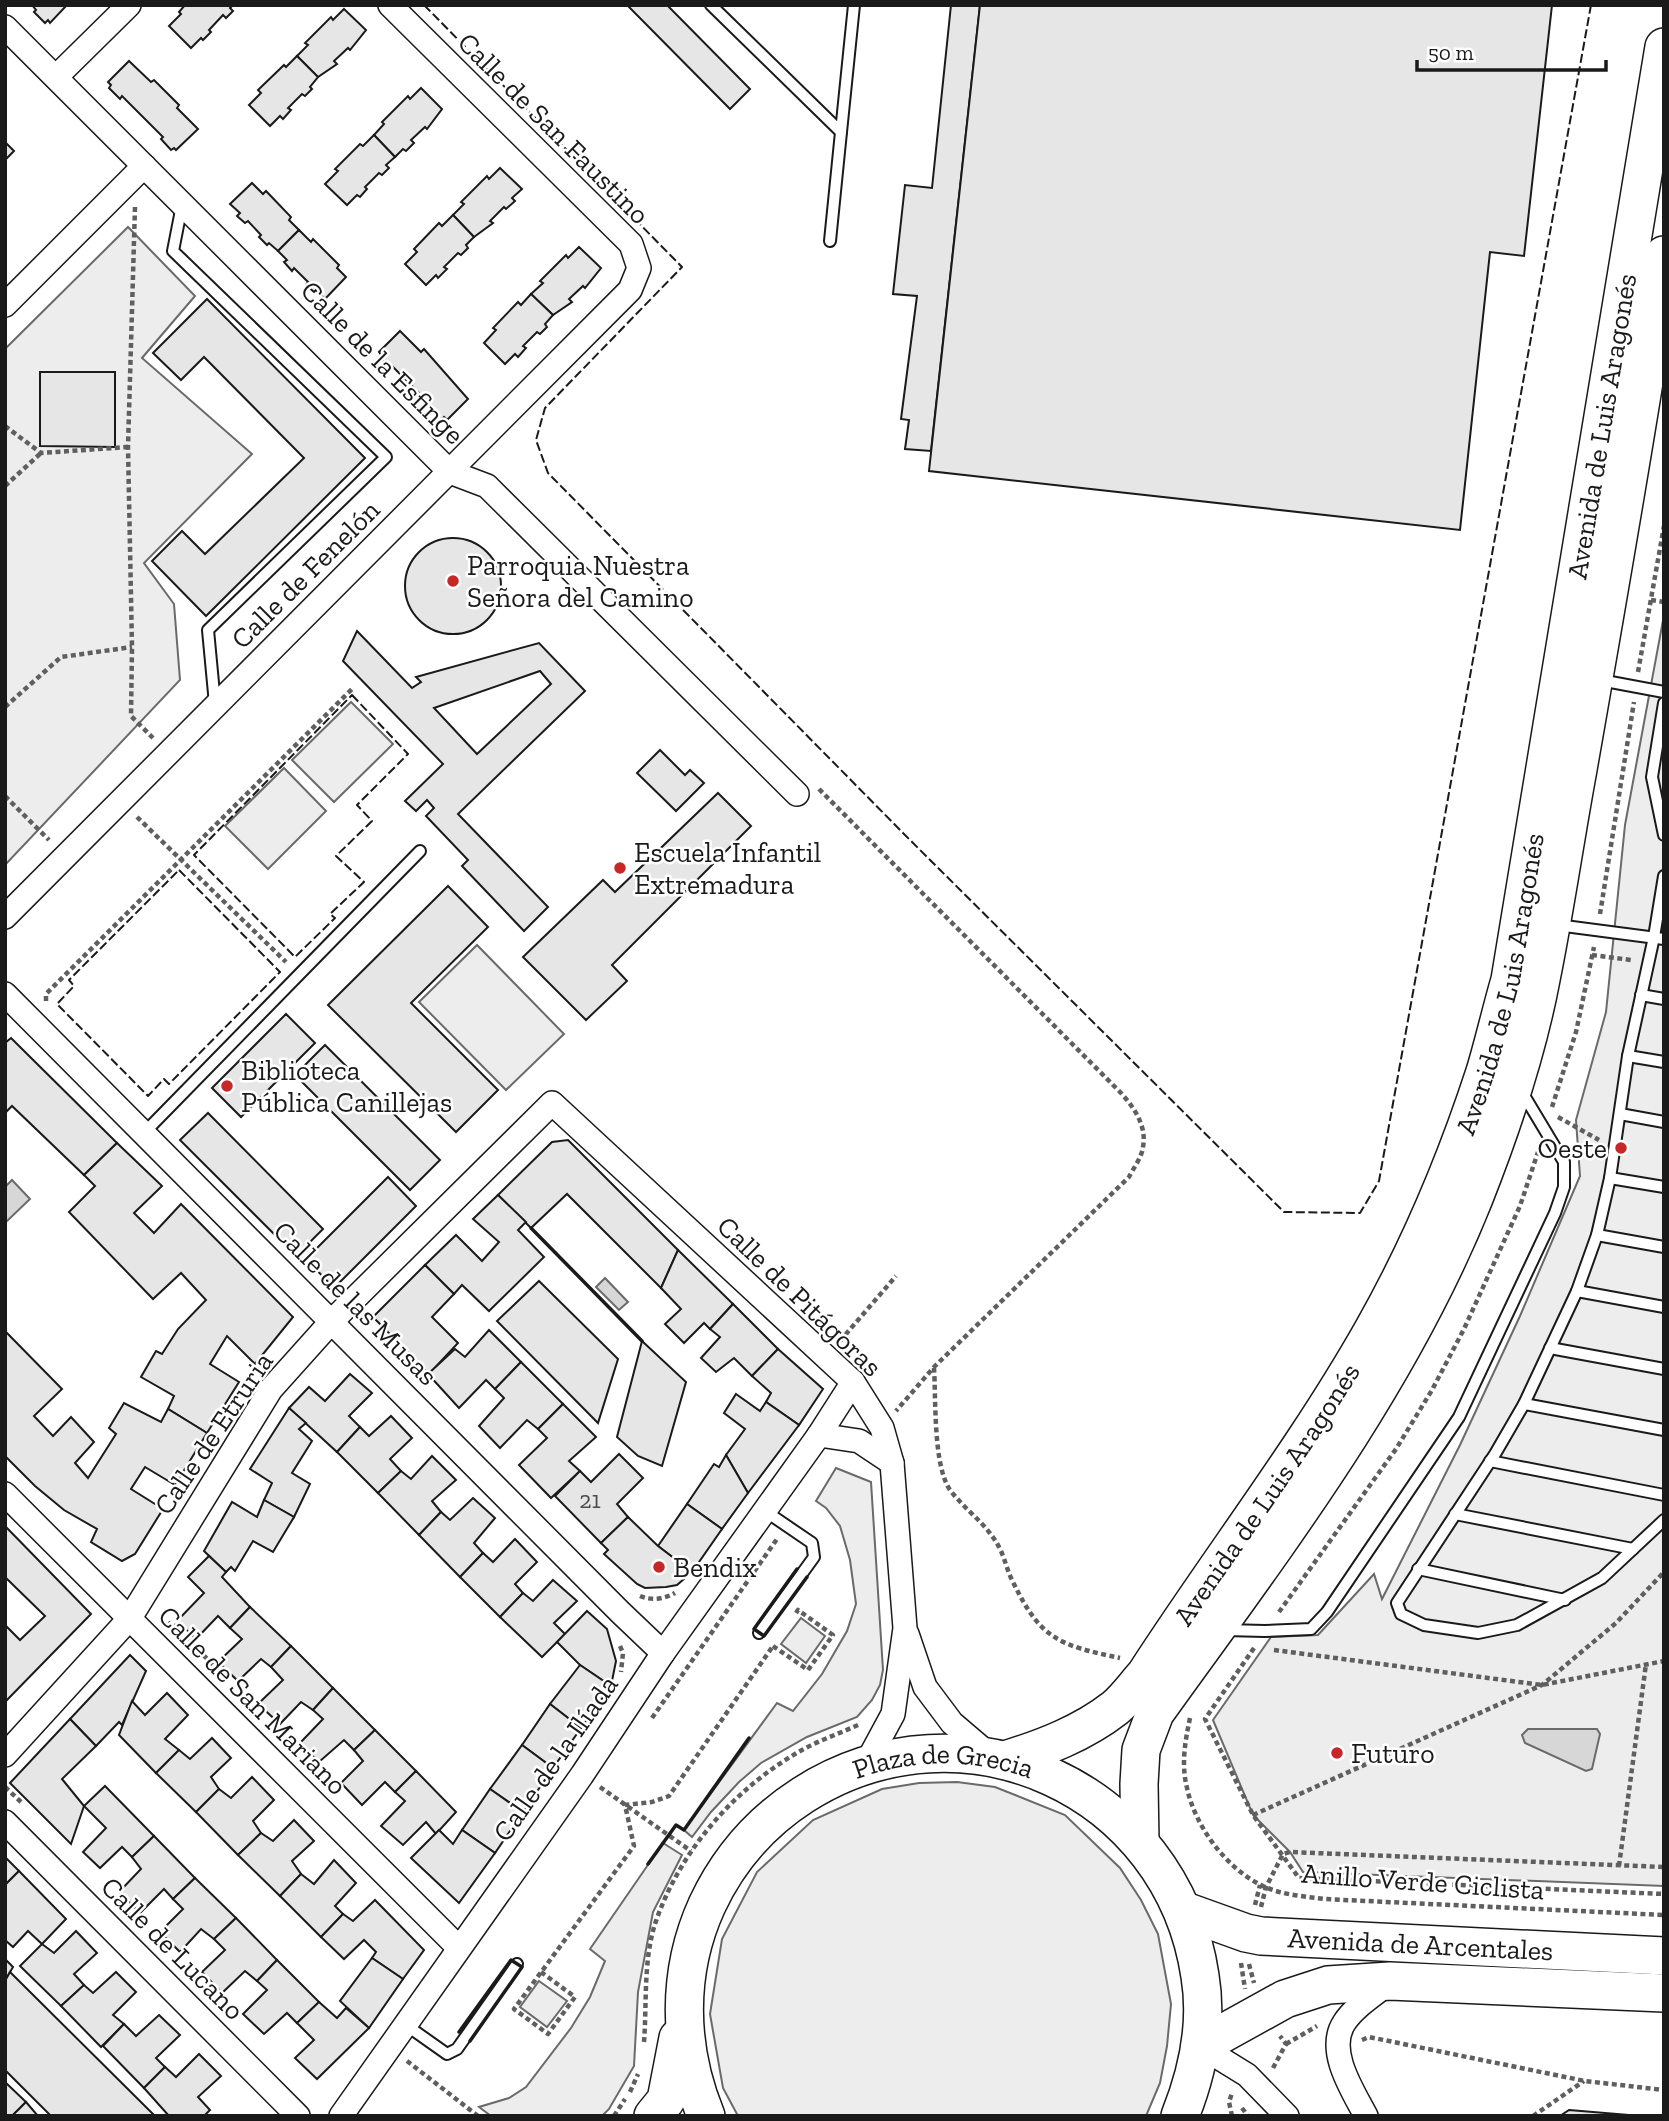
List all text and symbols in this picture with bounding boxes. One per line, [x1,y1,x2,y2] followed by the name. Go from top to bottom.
[451,26,656,231] street label: Calle de San Faustino
[1417,28,1606,72] scale bar
[1428,40,1474,65] text: 50 m
[1560,271,1643,581] street label: Avenida de Luis Aragonés
[294,274,471,451] street label: Calle de la Esfinge
[224,493,386,655] street label: Calle de Fenelón
[467,549,694,614] place label: Parroquia Nuestra Señora del Camino
[445,573,461,589] marker: Parroquia Nuestra Señora del Camino
[1449,831,1551,1139] street label: Avenida de Luis Aragonés
[634,836,821,901] place label: Escuela Infantil Extremadura
[612,860,628,876] marker: Escuela Infantil Extremadura
[241,1054,452,1119] place label: Biblioteca Pública Canillejas
[219,1078,235,1094] marker: Biblioteca Pública Canillejas
[1538,1132,1607,1165] place label: Oeste
[1613,1140,1629,1156] marker: Oeste
[711,1209,889,1383] street label: Calle de Pitágoras
[267,1214,445,1392] street label: Calle de las Musas
[147,1346,280,1521] street label: Calle de Etruria
[1167,1357,1367,1632] street label: Avenida de Luis Aragonés
[579,1485,601,1514] house number: 21
[673,1551,757,1584] place label: Bendix
[651,1559,667,1575] marker: Bendix
[151,1599,354,1802] street label: Calle de San Mariano
[486,1669,625,1848] street label: Calle de la Ilíada
[848,1737,1039,1786] street label: Plaza de Grecia
[1351,1737,1435,1770] place label: Futuro
[1329,1745,1345,1761] marker: Futuro
[1301,1857,1546,1906] street label: Anillo Verde Ciclista
[94,1870,251,2027] street label: Calle de Lucano
[1287,1921,1554,1967] street label: Avenida de Arcentales

